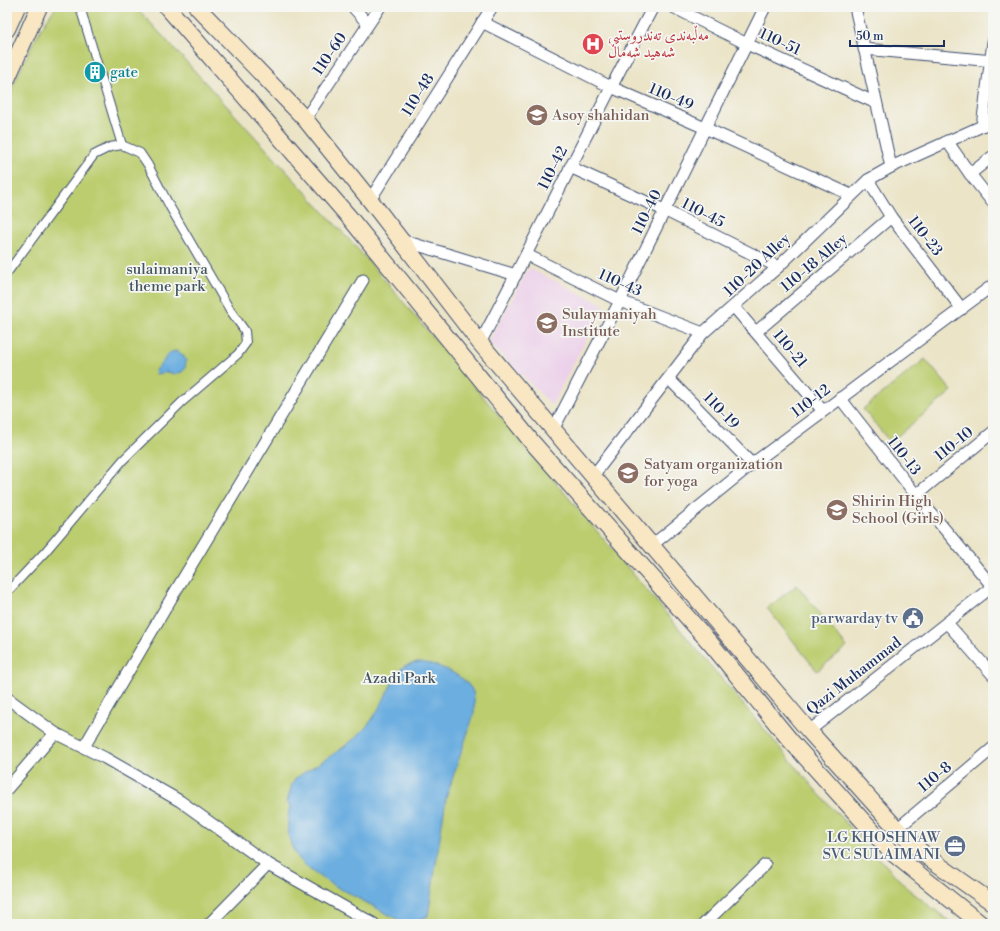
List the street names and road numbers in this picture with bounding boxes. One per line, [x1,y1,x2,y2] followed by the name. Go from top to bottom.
[756,24,804,60] street label: 110-51
[309,29,351,79] street label: 110-60
[398,70,438,120] street label: 110-48
[646,79,696,115] street label: 110-49
[534,143,572,193] street label: 110-42
[628,186,666,238] street label: 110-40
[678,194,728,232] street label: 110-45
[903,212,947,260] street label: 110-23
[720,229,795,301] street label: 110-20 Alley
[777,229,852,296] street label: 110-18 Alley
[595,265,645,301] street label: 110-43
[769,326,812,372] street label: 110-21
[788,380,834,422] street label: 110-12
[699,389,743,433] street label: 110-19
[931,423,977,465] street label: 110-10
[883,433,925,479] street label: 110-13
[803,633,906,719] street label: Qazi Muhammad
[914,758,956,796] street label: 110-8

